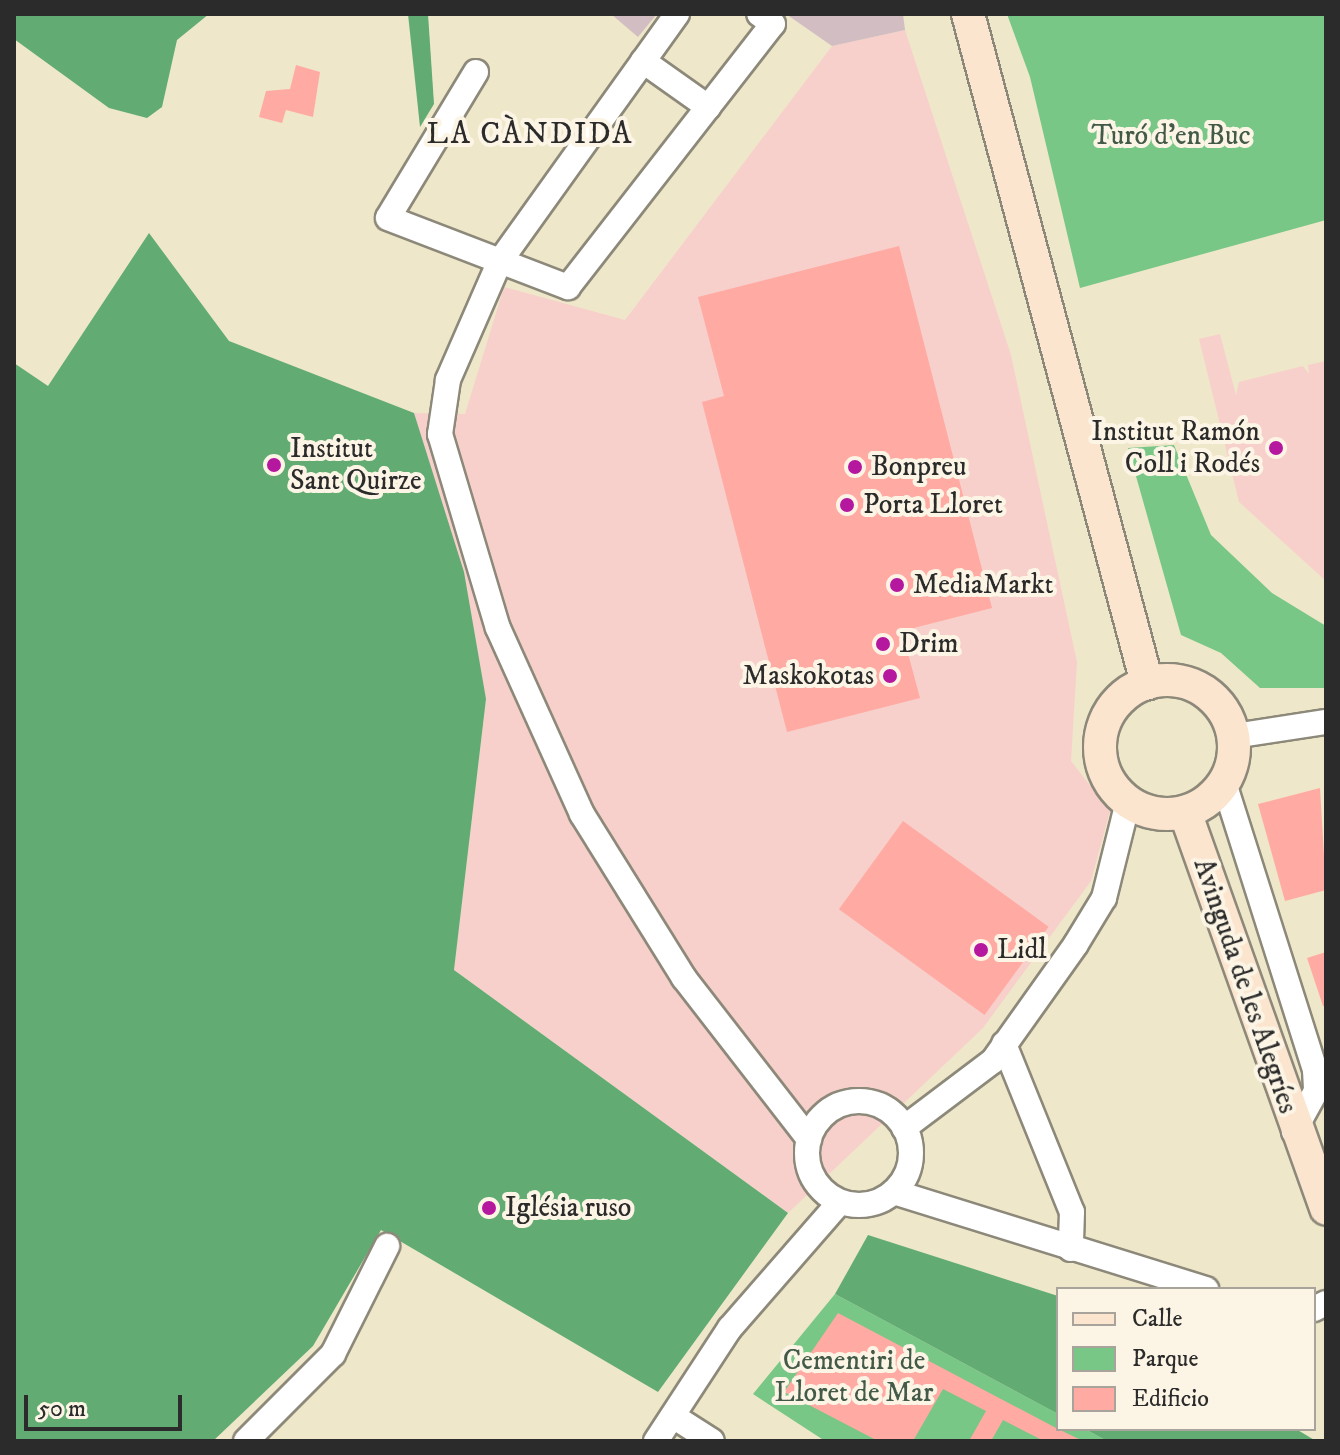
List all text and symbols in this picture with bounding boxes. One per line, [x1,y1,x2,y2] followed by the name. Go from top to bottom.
[427,117,633,153] district label: LA CÀNDIDA
[1092,119,1250,153] park label: Turó d'en Buc
[1091,415,1260,481] place label: Institut Ramón Coll i Rodés
[290,432,422,498] place label: Institut Sant Quirze
[1267,439,1285,457] marker: Institut Ramón Coll i Rodés
[871,450,966,484] place label: Bonpreu
[265,456,283,474] marker: Institut Sant Quirze
[846,458,864,476] marker: Bonpreu
[863,488,1003,522] place label: Porta Lloret
[838,496,856,514] marker: Porta Lloret
[913,568,1053,602] place label: MediaMarkt
[888,576,906,594] marker: MediaMarkt
[899,627,959,661] place label: Drim
[874,635,892,653] marker: Drim
[743,659,874,693] place label: Maskokotas
[881,667,899,685] marker: Maskokotas
[1186,854,1304,1118] street label: Avinguda de les Alegríes
[997,933,1047,967] place label: Lidl
[972,941,990,959] marker: Lidl
[505,1191,631,1225] place label: Iglésia ruso
[480,1199,498,1217] marker: Iglésia ruso
[1056,1287,1316,1431] legend
[1132,1304,1182,1334] text: Calle
[775,1344,933,1410] park label: Cementiri de Lloret de Mar
[1132,1344,1198,1374] text: Parque
[28,1379,186,1429] scale bar
[1132,1384,1209,1414] text: Edificio
[38,1394,86,1424] text: 50 m

